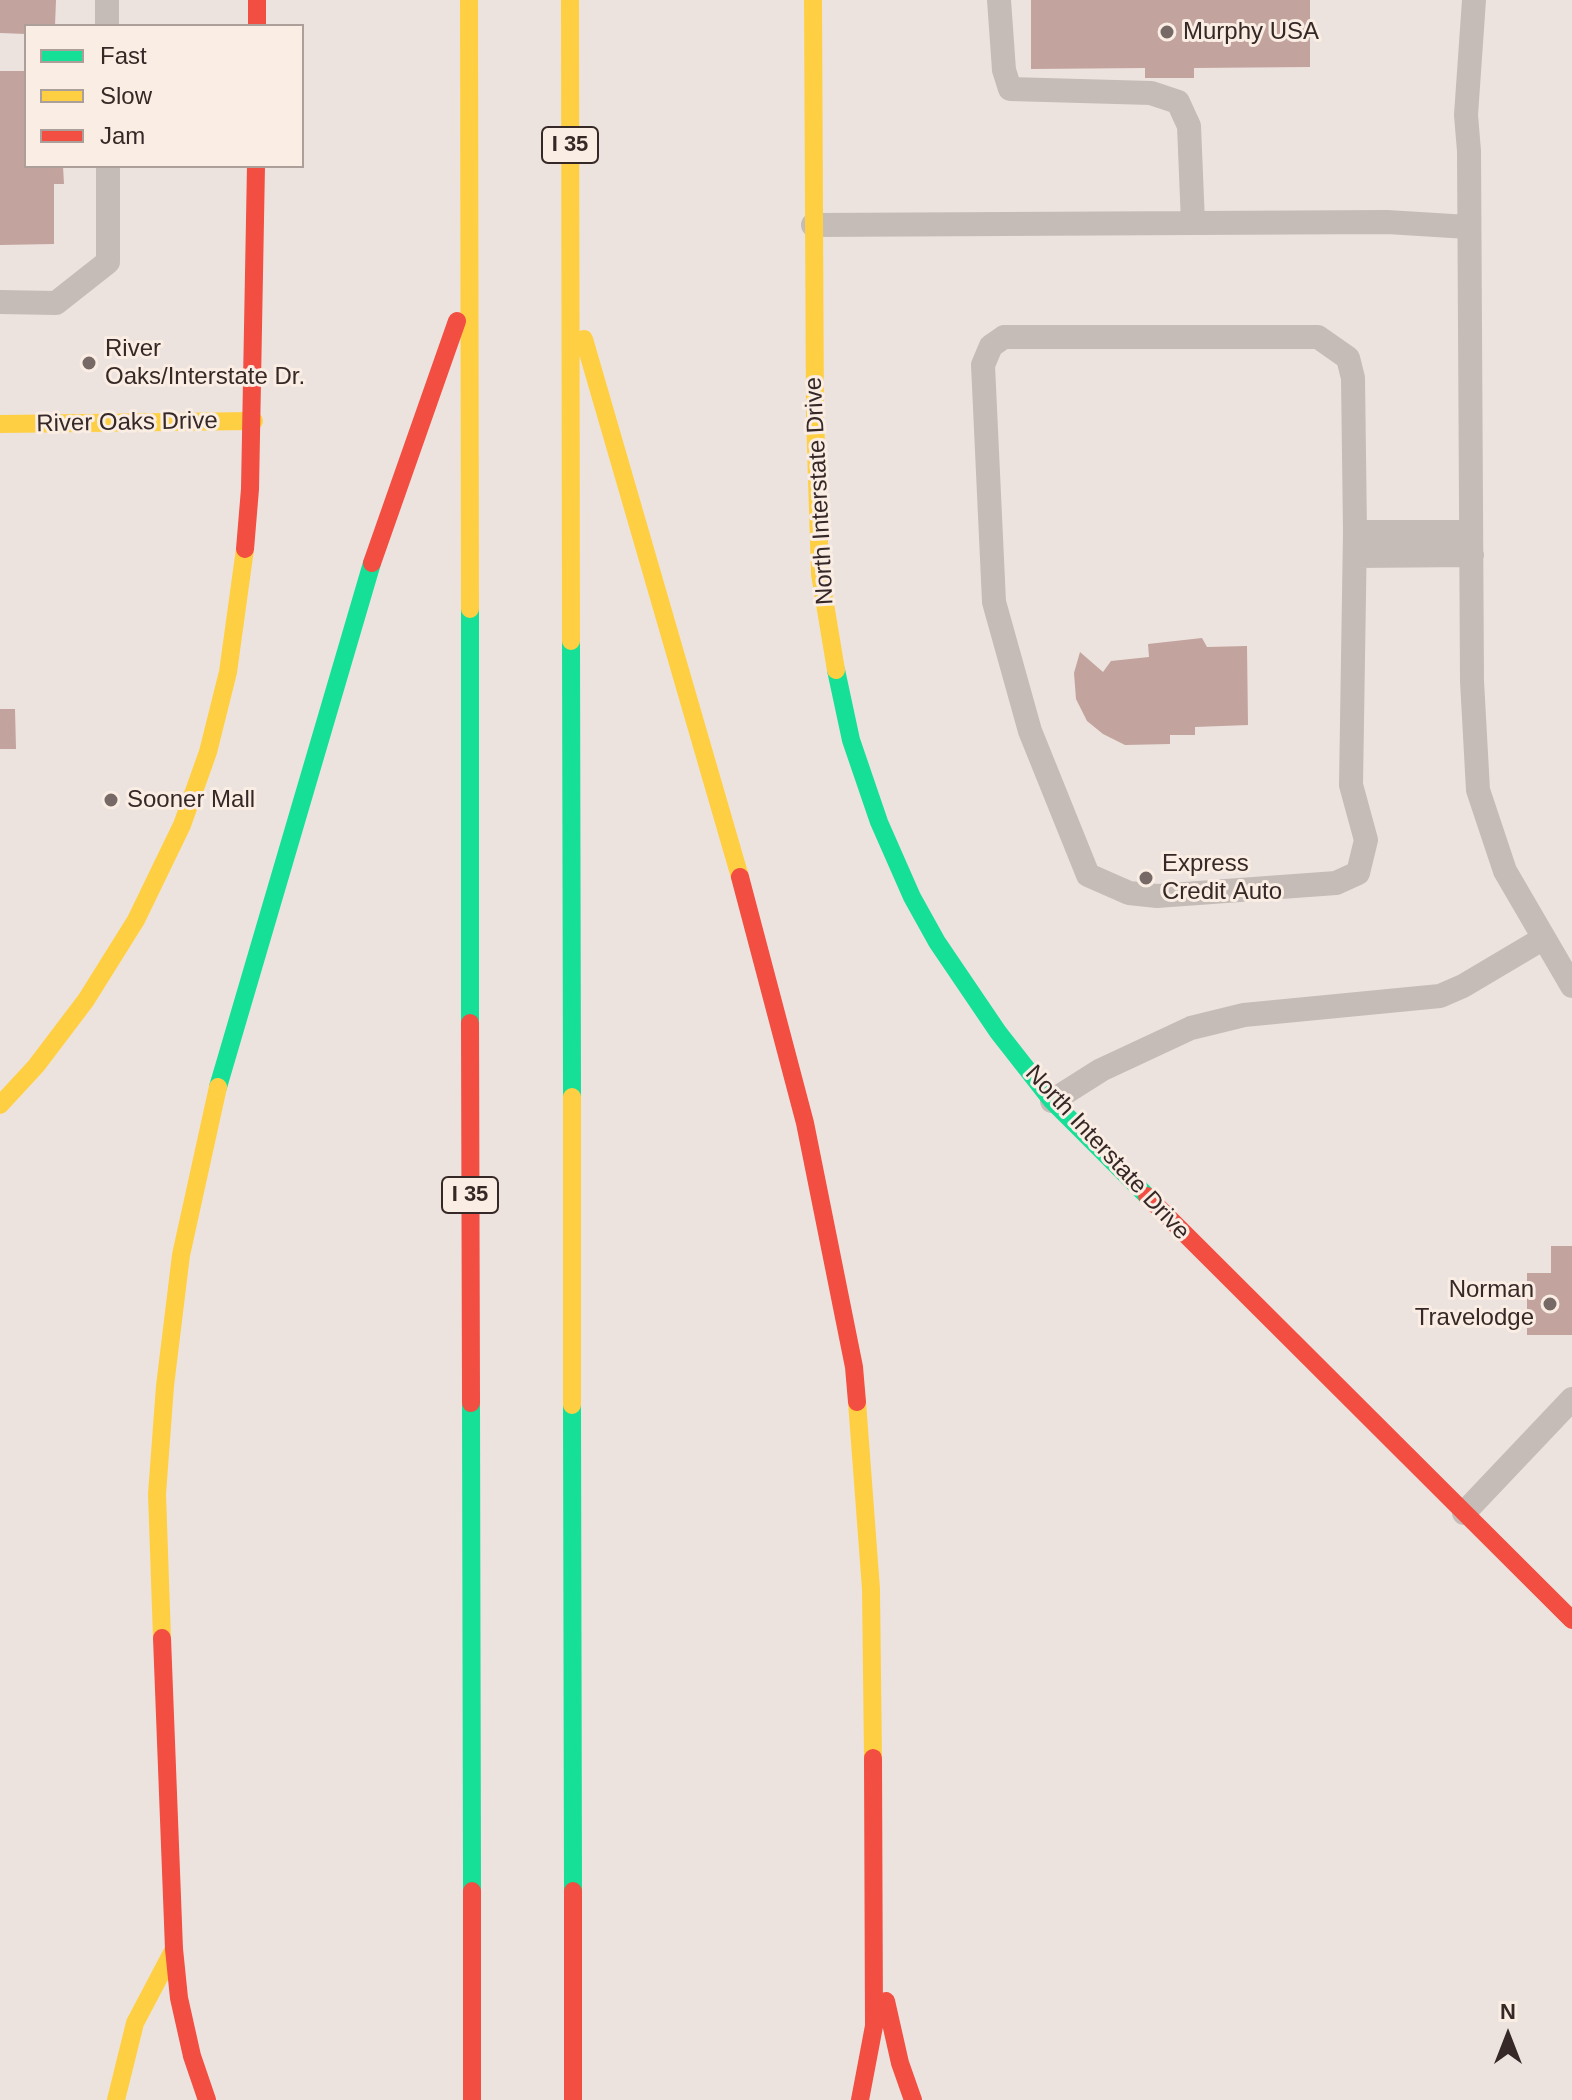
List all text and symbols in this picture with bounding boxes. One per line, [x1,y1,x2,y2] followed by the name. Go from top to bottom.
[1183,18,1319,46] place label: Murphy USA
[1158,23,1176,41] marker: Murphy USA
[24,24,304,168] legend
[100,42,147,69] text: Fast
[100,82,152,109] text: Slow
[100,122,145,149] text: Jam
[542,127,598,163] road number: I 35
[105,335,305,391] place label: River Oaks/Interstate Dr.
[80,354,98,372] marker: River Oaks/Interstate Dr.
[800,376,840,606] street label: North Interstate Drive
[36,407,218,439] street label: River Oaks Drive
[127,786,255,814] place label: Sooner Mall
[102,791,120,809] marker: Sooner Mall
[1162,850,1282,906] place label: Express Credit Auto
[1137,869,1155,887] marker: Express Credit Auto
[1019,1060,1195,1246] street label: North Interstate Drive
[442,1177,498,1213] road number: I 35
[1415,1276,1534,1332] place label: Norman Travelodge
[1541,1295,1559,1313] marker: Norman Travelodge
[1468,1996,1548,2076] north arrow
[1500,1999,1516,2024] text: N

